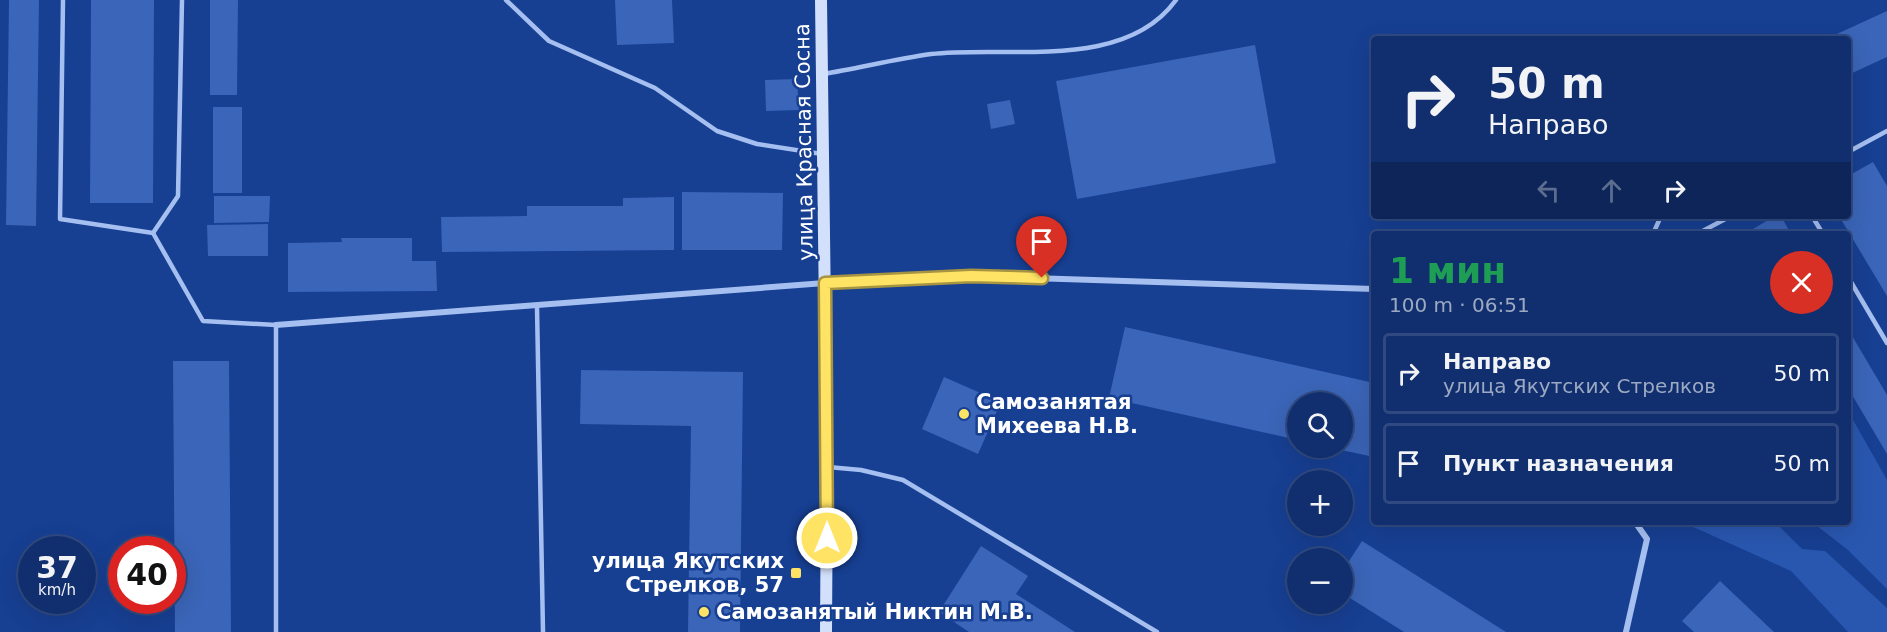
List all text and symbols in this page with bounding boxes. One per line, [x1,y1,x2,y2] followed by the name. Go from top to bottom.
[790,23,818,261] street label: улица Красная Сосна
[1488,59,1605,108] text: 50 m
[1389,60,1467,138] icon: right
[1488,109,1609,140] text: Направо
[1532,174,1565,207] icon: left
[1595,174,1628,207] icon: ahead
[1658,174,1691,207] icon: right
[1016,216,1067,278] pin
[1025,225,1058,258] icon: arrive
[1389,250,1506,291] text: 1 мин
[1770,251,1833,314] button: close
[1389,293,1530,317] text: 100 m · 06:51
[1443,349,1551,374] text: Направо
[1392,357,1425,390] icon: right
[1774,361,1830,386] text: 50 m
[1443,374,1716,398] text: улица Якутских Стрелков
[976,390,1138,438] place label: Самозанятая Михеева Н.В.
[1287,392,1353,614] map controls
[1287,392,1353,458] button: search
[957,407,971,421] marker: Самозанятая Михеева Н.В.
[1392,447,1425,480] icon: arrive
[1443,451,1674,476] text: Пункт назначения
[1774,451,1830,476] text: 50 m
[1287,470,1353,536] button: +
[795,506,859,570] position arrow
[108,536,186,614] speed limit sign: 40
[1287,548,1353,614] button: −
[592,549,784,597] place label: улица Якутских Стрелков, 57
[36,550,78,585] text: 37
[789,566,803,580] marker: улица Якутских Стрелков, 57
[38,581,76,599] text: km/h
[716,600,1033,624] place label: Самозанятый Никтин М.В.
[697,605,711,619] marker: Самозанятый Никтин М.В.

